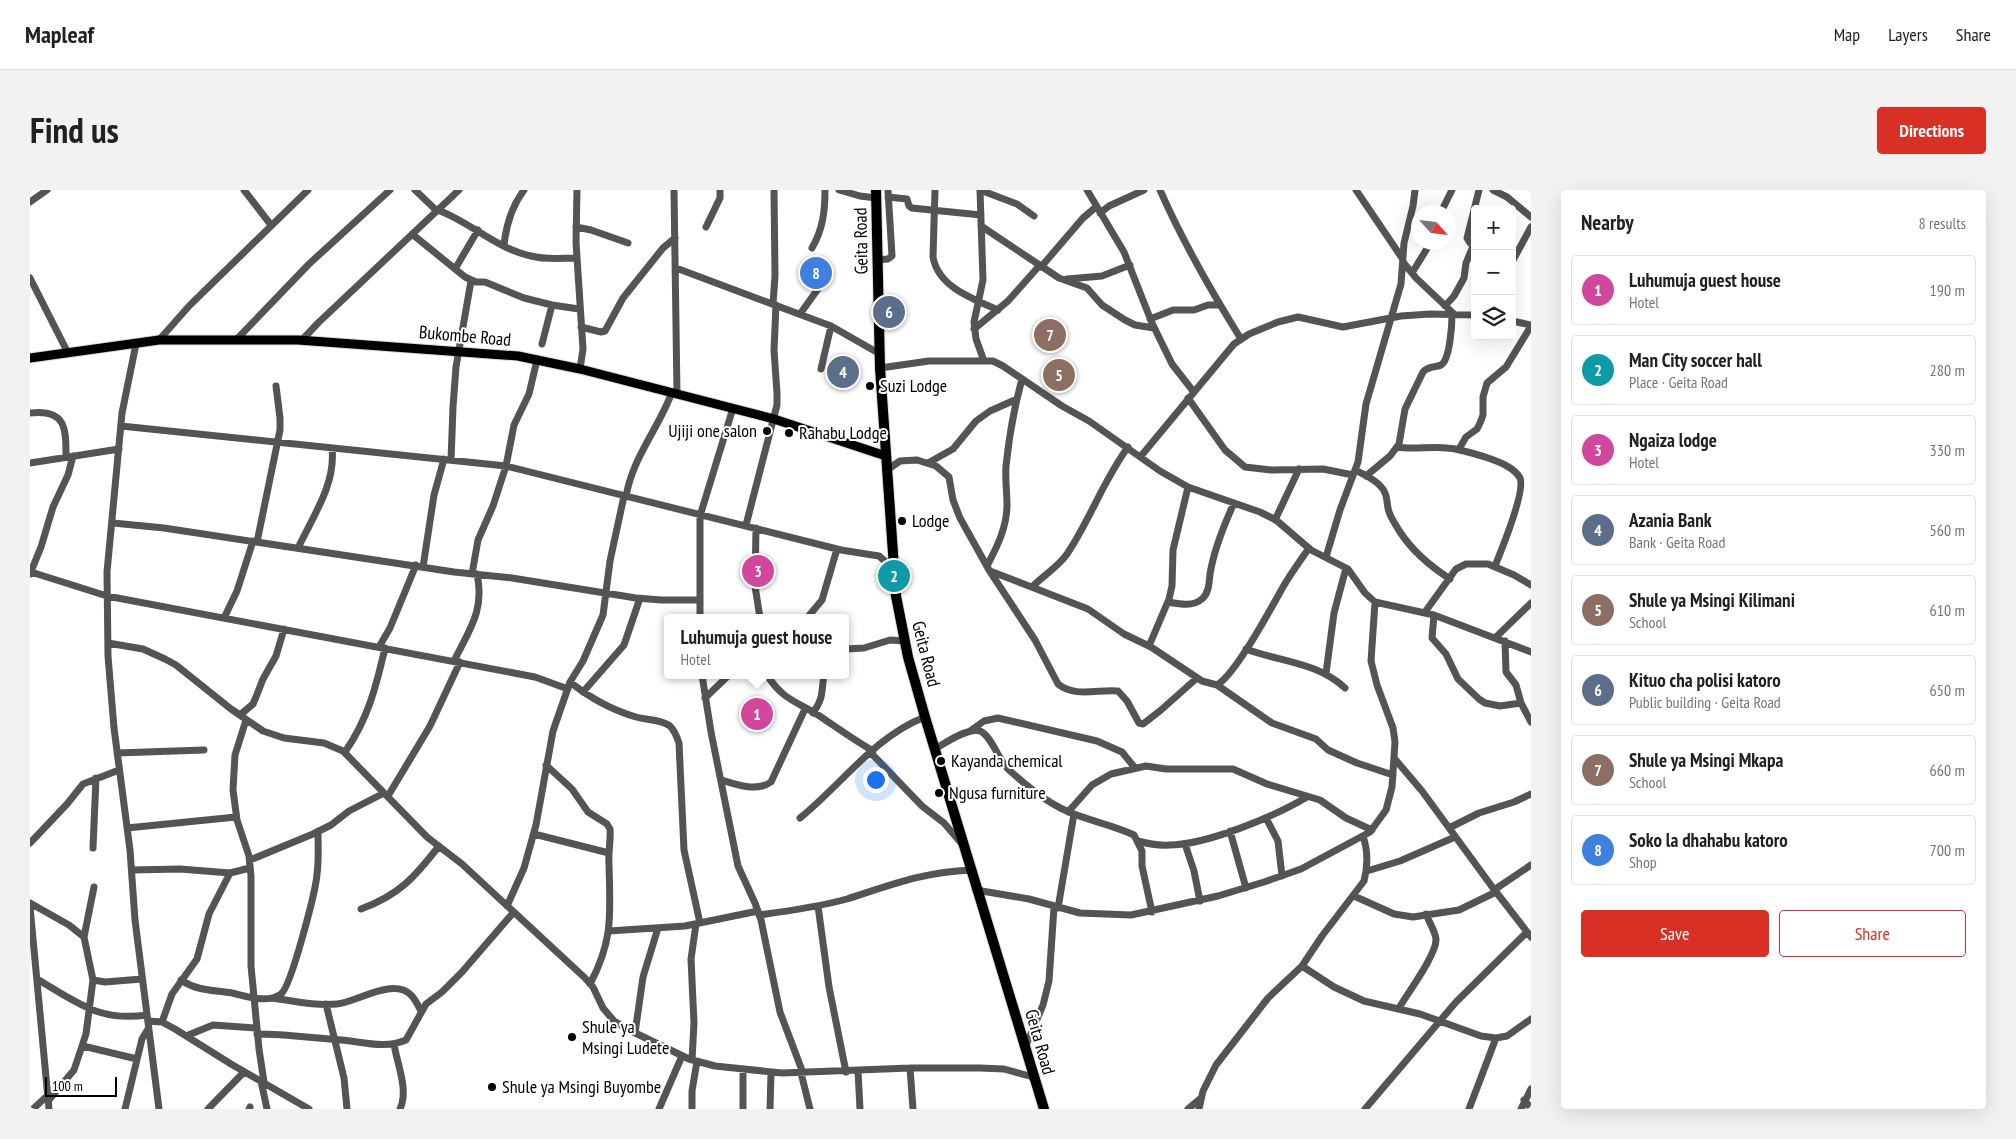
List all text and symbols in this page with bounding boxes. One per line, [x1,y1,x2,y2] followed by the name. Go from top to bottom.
[25,19,94,50] text: Mapleaf
[1834,23,1860,46] text: Map
[1888,23,1928,46] text: Layers
[1956,23,1991,46] text: Share
[30,107,119,153] text: Find us
[1877,107,1986,154] button: Directions
[1411,205,1456,250] north arrow
[1471,205,1516,340] map controls
[1471,205,1516,250] button: +
[848,207,873,275] street label: Geita Road
[1581,209,1634,236] text: Nearby
[1919,213,1966,233] text: 8 results
[1471,250,1516,295] button: −
[800,254,832,292] pin: 8
[1629,268,1781,292] text: Luhumuja guest house
[1594,280,1602,300] text: 1
[1930,280,1965,300] text: 190 m
[1629,292,1659,312] text: Hotel
[873,293,905,331] pin: 6
[1471,295,1516,340] button: layers
[1034,316,1066,354] pin: 7
[418,320,512,351] street label: Bukombe Road
[1629,348,1762,372] text: Man City soccer hall
[827,353,859,391] pin: 4
[1043,356,1075,394] pin: 5
[1594,360,1602,380] text: 2
[1930,360,1965,380] text: 280 m
[1629,372,1728,392] text: Place · Geita Road
[880,374,947,397] place label: Suzi Lodge
[864,380,876,392] marker: Suzi Lodge
[668,419,757,442] place label: Ujiji one salon
[799,421,887,444] place label: Rahabu Lodge
[761,425,773,437] marker: Ujiji one salon
[783,427,795,439] marker: Rahabu Lodge
[1629,428,1717,452] text: Ngaiza lodge
[1594,440,1602,460] text: 3
[1930,440,1965,460] text: 330 m
[1629,452,1659,472] text: Hotel
[1629,508,1712,532] text: Azania Bank
[912,509,949,532] place label: Lodge
[896,515,908,527] marker: Lodge
[1594,520,1602,540] text: 4
[1930,520,1965,540] text: 560 m
[1629,532,1725,552] text: Bank · Geita Road
[742,552,774,590] pin: 3
[878,557,910,595] pin: 2
[1629,588,1795,612] text: Shule ya Msingi Kilimani
[1594,600,1602,620] text: 5
[1930,600,1965,620] text: 610 m
[1629,612,1666,632] text: School
[664,614,849,679] popup
[907,619,946,689] street label: Geita Road
[681,625,832,649] text: Luhumuja guest house
[681,649,711,669] text: Hotel
[1629,668,1781,692] text: Kituo cha polisi katoro
[1594,680,1602,700] text: 6
[1930,680,1965,700] text: 650 m
[1629,692,1781,712] text: Public building · Geita Road
[741,695,773,733] pin: 1
[1629,748,1783,772] text: Shule ya Msingi Mkapa
[951,749,1063,772] place label: Kayanda chemical
[935,755,947,767] marker: Kayanda chemical
[1594,760,1602,780] text: 7
[1930,760,1965,780] text: 660 m
[863,767,889,793] your location
[1629,772,1666,792] text: School
[949,781,1046,804] place label: Ngusa furniture
[933,787,945,799] marker: Ngusa furniture
[1629,828,1788,852] text: Soko la dhahabu katoro
[1594,840,1602,860] text: 8
[1930,840,1965,860] text: 700 m
[1629,852,1657,872] text: Shop
[1581,910,1769,957] button: Save
[1779,910,1966,957] button: Share
[1020,1007,1061,1077] street label: Geita Road
[582,1015,669,1059] place label: Shule ya Msingi Ludete
[566,1031,578,1043] marker: Shule ya Msingi Ludete
[45,1074,118,1097] scale bar
[502,1075,661,1098] place label: Shule ya Msingi Buyombe
[52,1077,83,1095] text: 100 m
[486,1081,498,1093] marker: Shule ya Msingi Buyombe

